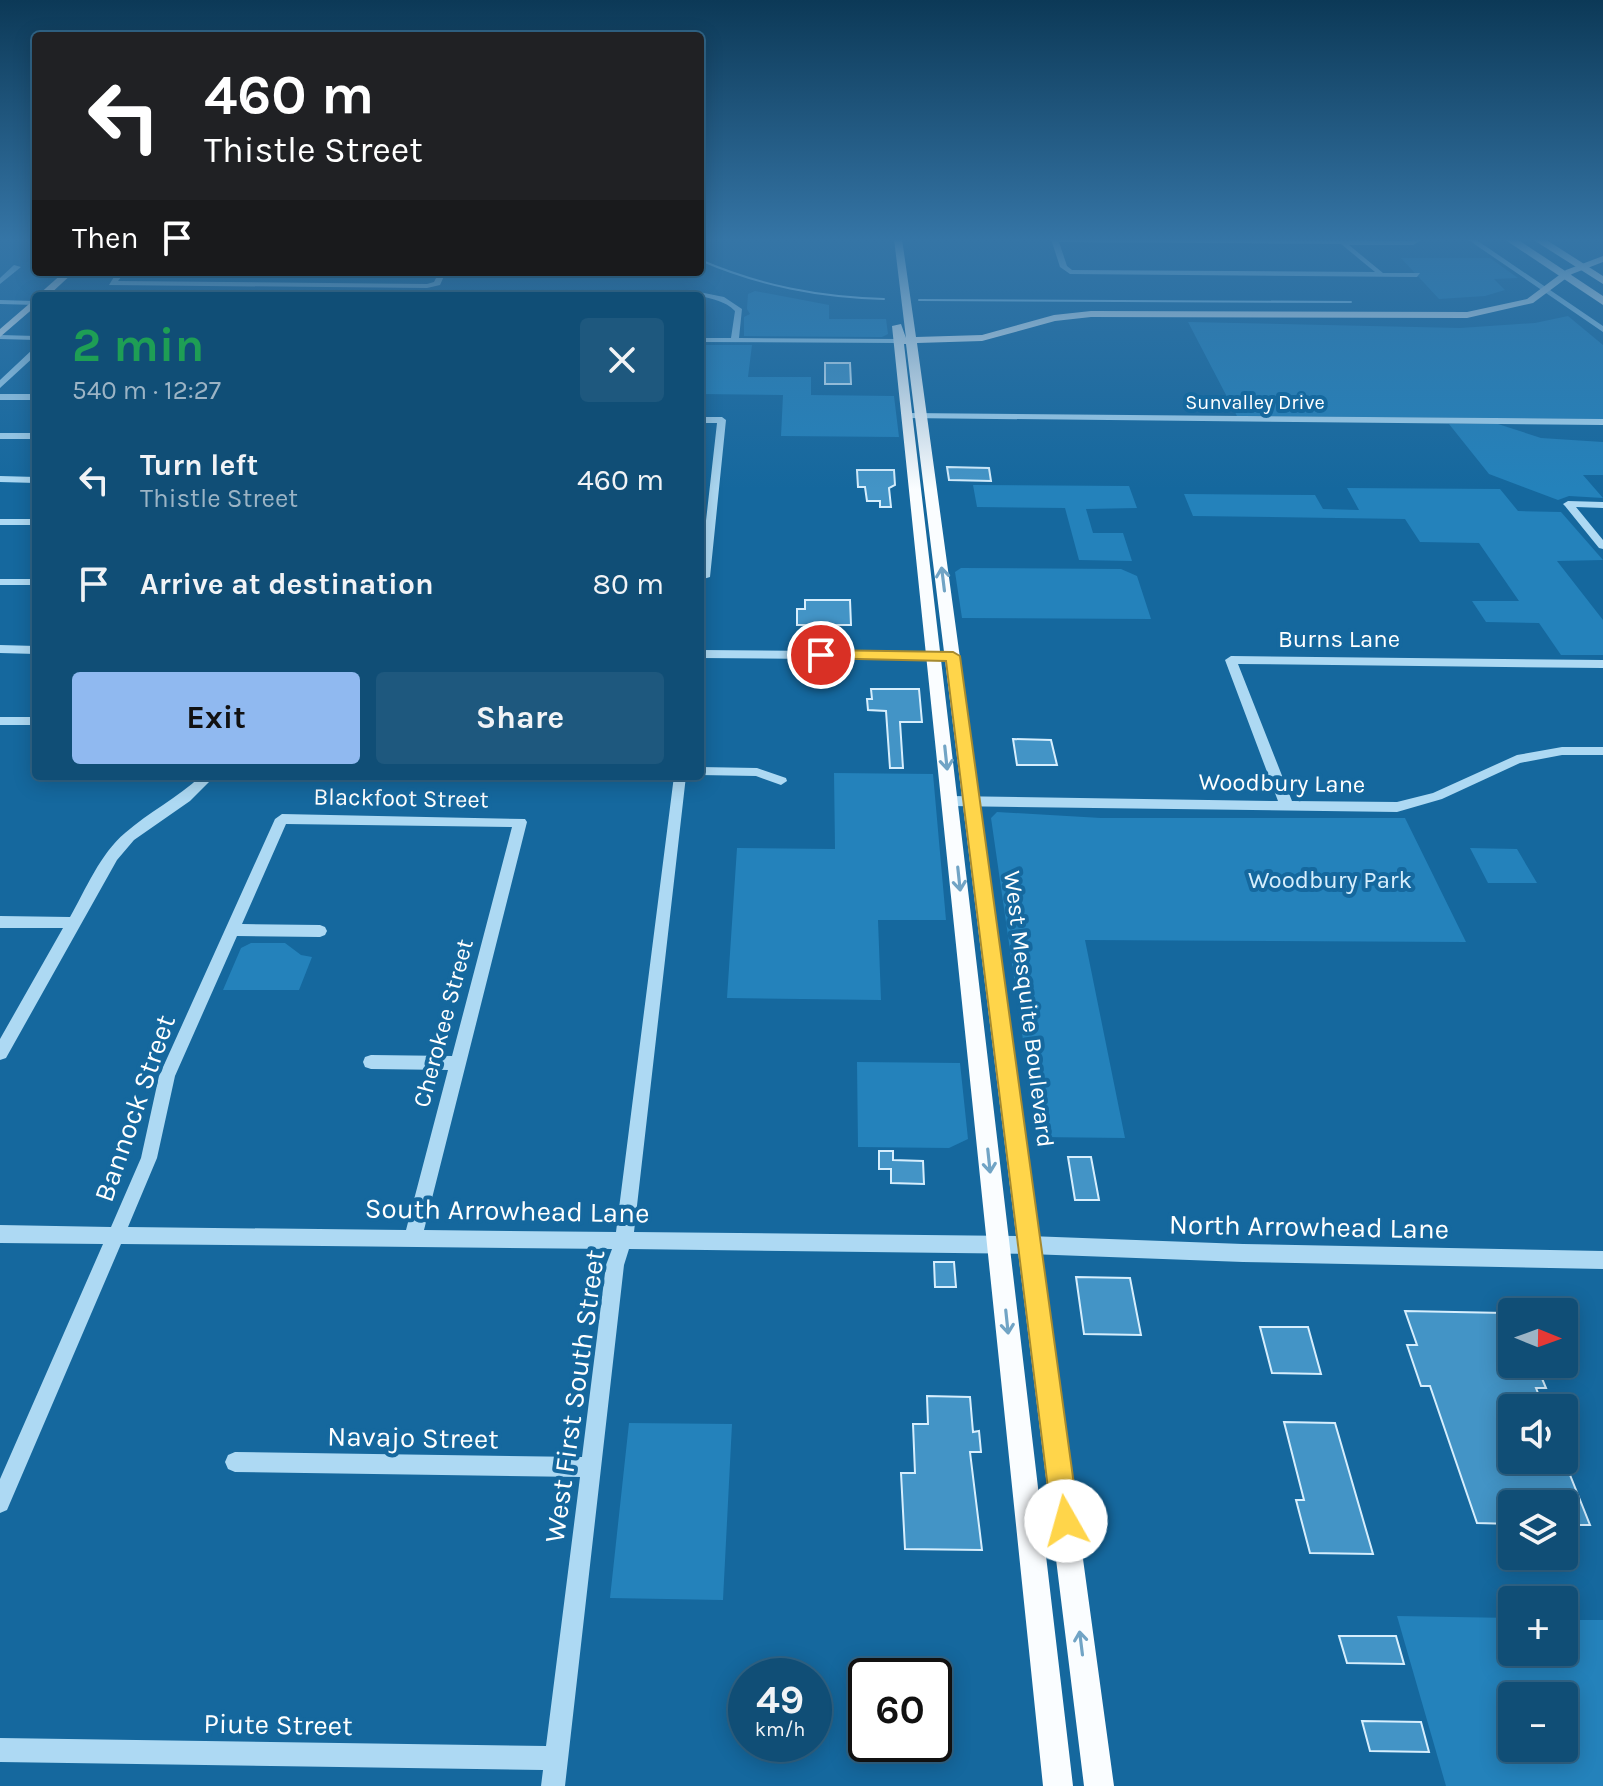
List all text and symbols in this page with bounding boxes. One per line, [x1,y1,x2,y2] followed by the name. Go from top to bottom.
[204,62,374,127] text: 460 m
[72,64,176,168] icon: left
[204,129,423,171] text: Thistle Street
[155,216,199,260] icon: arrive
[72,220,139,256] text: Then
[72,317,204,373] text: 2 min
[580,318,664,402] button: close
[72,375,221,406] text: 540 m · 12:27
[1185,391,1325,414] street label: Sunvalley Drive
[140,447,258,483] text: Turn left
[72,458,116,502] icon: left
[577,462,664,498] text: 460 m
[140,483,298,514] text: Thistle Street
[72,562,116,606] icon: arrive
[140,566,434,602] text: Arrive at destination
[593,566,664,602] text: 80 m
[935,567,950,592] one-way arrow
[787,621,855,689] pin
[1278,625,1400,653] street label: Burns Lane
[799,633,843,677] icon: arrive
[72,672,360,764] button: Exit
[376,672,664,764] button: Share
[938,744,953,771] one-way arrow
[1198,768,1366,798] street label: Woodbury Lane
[313,782,489,814] street label: Blackfoot Street
[951,865,966,892] one-way arrow
[1248,866,1412,894] park label: Woodbury Park
[998,869,1060,1149] street label: West Mesquite Boulevard
[407,936,479,1110] street label: Cherokee Street
[87,1010,182,1206] street label: Bannock Street
[982,1148,997,1174] one-way arrow
[364,1192,650,1229] street label: South Arrowhead Lane
[1169,1208,1449,1245] street label: North Arrowhead Lane
[538,1247,611,1545] street label: West First South Street
[1498,1298,1578,1378] north arrow
[1498,1298,1578,1762] map controls
[1000,1309,1015,1334] one-way arrow
[1498,1394,1578,1474] button: sound
[327,1420,499,1455] street label: Navajo Street
[1024,1479,1108,1563] position arrow
[1498,1490,1578,1570] button: layers
[1498,1586,1578,1666] button: +
[1073,1631,1088,1657] one-way arrow
[848,1658,952,1762] speed limit sign: 60
[756,1676,804,1723] text: 49
[1498,1682,1578,1762] button: −
[203,1707,353,1742] street label: Piute Street
[755,1718,805,1741] text: km/h

